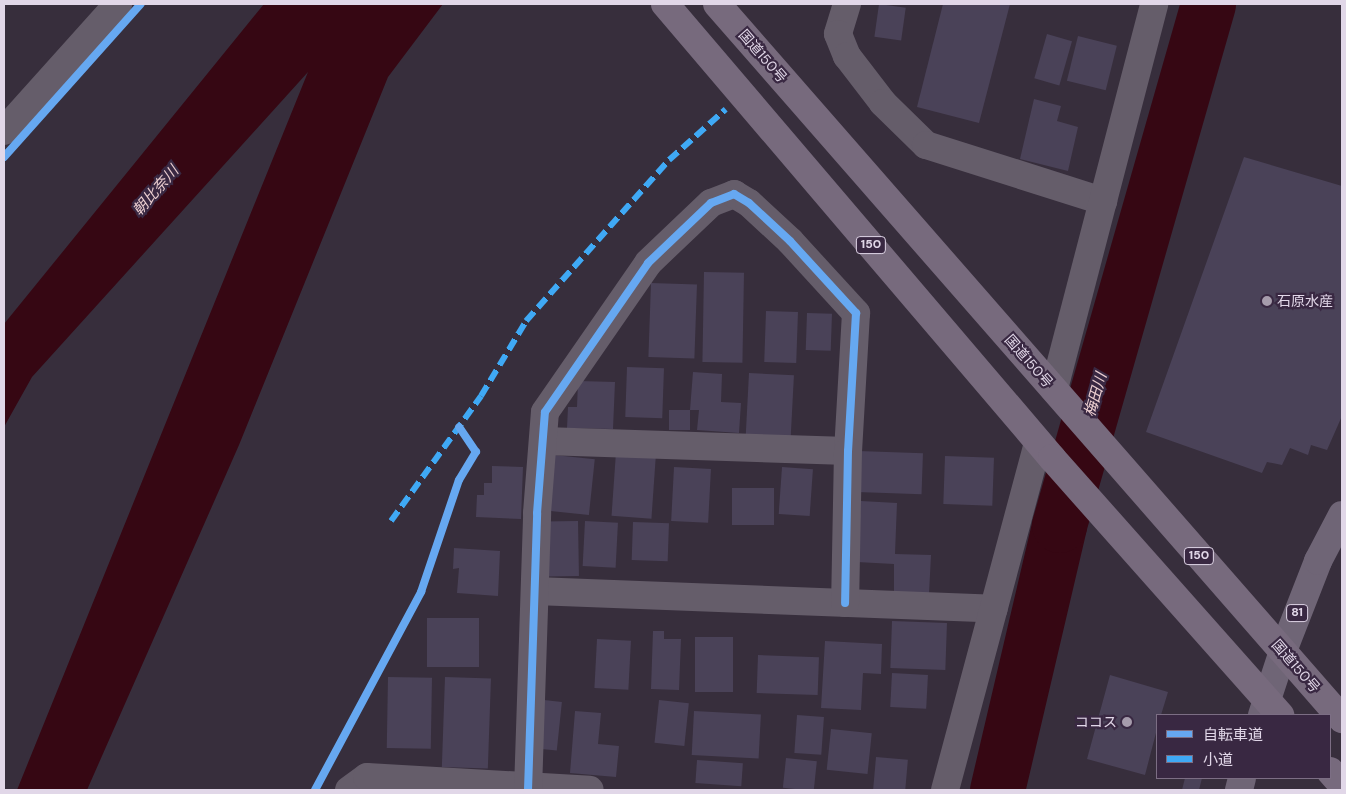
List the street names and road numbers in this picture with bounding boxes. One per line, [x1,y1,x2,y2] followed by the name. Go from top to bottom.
[736,26,790,86] street label: 国道150号
[855,236,887,254] road number: 150
[1002,331,1056,391] street label: 国道150号
[1183,546,1215,566] road number: 150
[1286,604,1308,622] road number: 81
[1269,636,1323,696] street label: 国道150号

